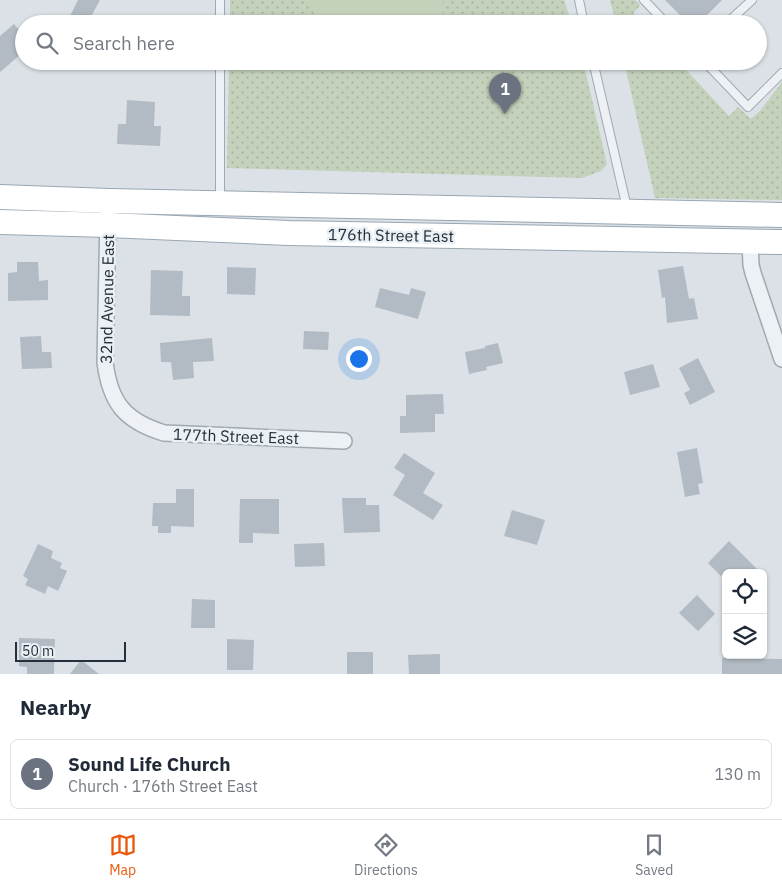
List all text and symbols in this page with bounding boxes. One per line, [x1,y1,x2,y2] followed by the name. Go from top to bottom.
[15,15,767,70] search box
[33,29,61,57] icon: search
[73,31,175,55] text: Search here
[489,73,521,114] pin: 1
[328,224,454,246] street label: 176th Street East
[96,234,118,364] street label: 32nd Avenue East
[346,346,372,372] your location
[173,424,299,448] street label: 177th Street East
[722,569,767,659] map controls
[722,569,767,614] button: locate
[722,614,767,659] button: layers
[15,639,126,662] scale bar
[22,642,54,660] text: 50 m
[20,693,91,721] text: Nearby
[68,752,230,776] text: Sound Life Church
[32,764,42,784] text: 1
[714,764,761,784] text: 130 m
[68,776,258,796] text: Church · 176th Street East
[109,831,137,879] tab: Map
[354,831,418,879] tab: Directions
[635,831,673,879] tab: Saved

